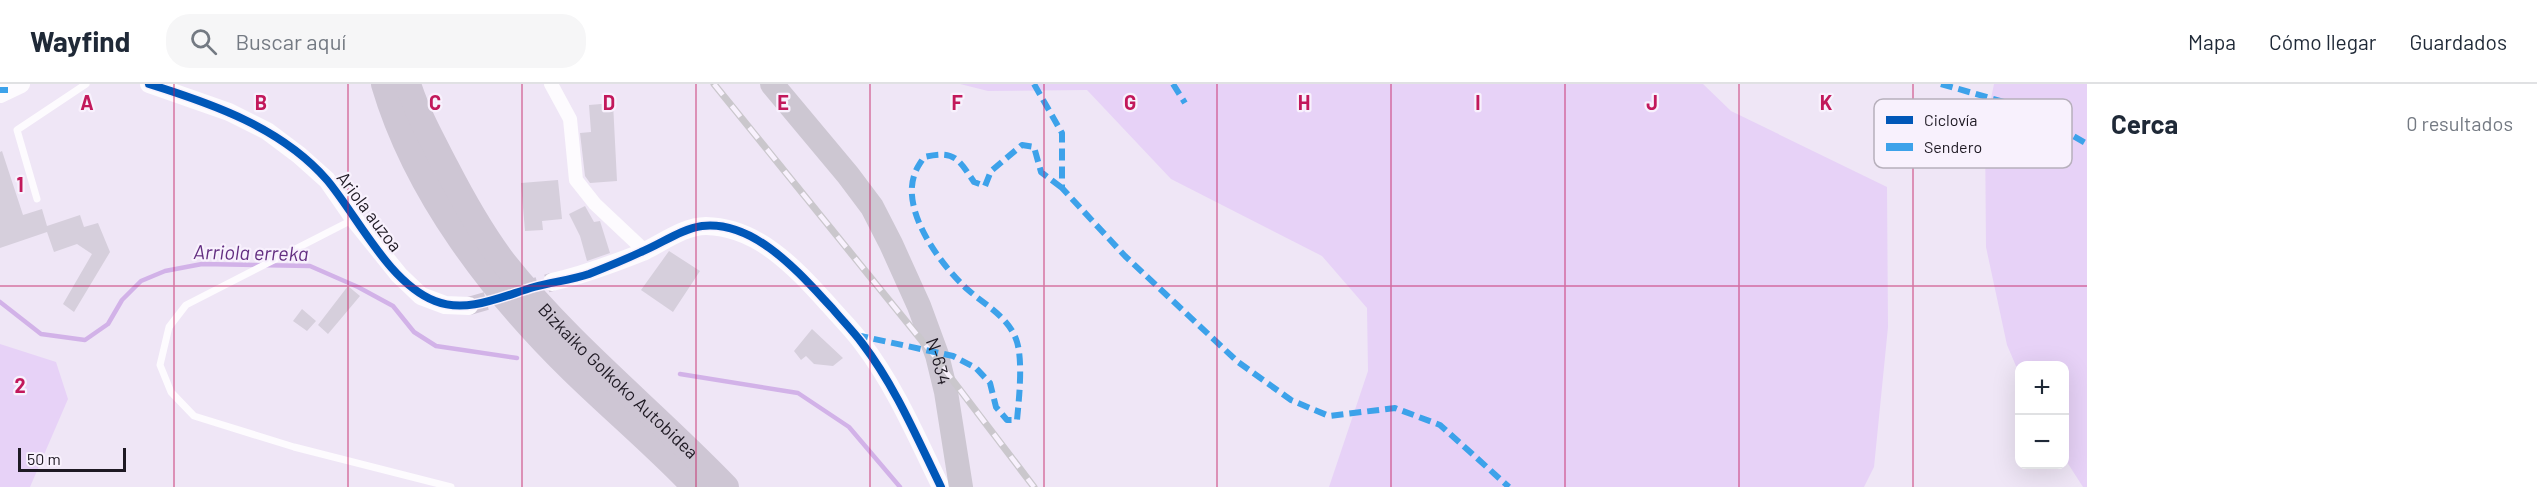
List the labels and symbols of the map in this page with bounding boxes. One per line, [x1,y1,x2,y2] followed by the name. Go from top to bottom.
[80,90,94,114] text: A
[255,90,267,114] text: B
[429,90,441,114] text: C
[603,90,615,114] text: D
[777,90,789,114] text: E
[951,90,963,114] text: F
[1124,90,1136,114] text: G
[1298,90,1310,114] text: H
[1475,90,1481,114] text: I
[1646,90,1658,114] text: J
[1820,90,1833,114] text: K
[1874,99,2072,168] legend
[1924,110,1977,129] text: Ciclovía
[1924,137,1982,156] text: Sendero
[333,167,407,256] street label: Ariola auzoa
[16,172,24,196] text: 1
[193,239,309,265] water label: Arriola erreka
[534,298,703,463] street label: Bizkaiko Golkoko Autobidea
[922,335,956,387] street label: N-634
[14,373,26,397] text: 2
[18,445,126,472] scale bar

